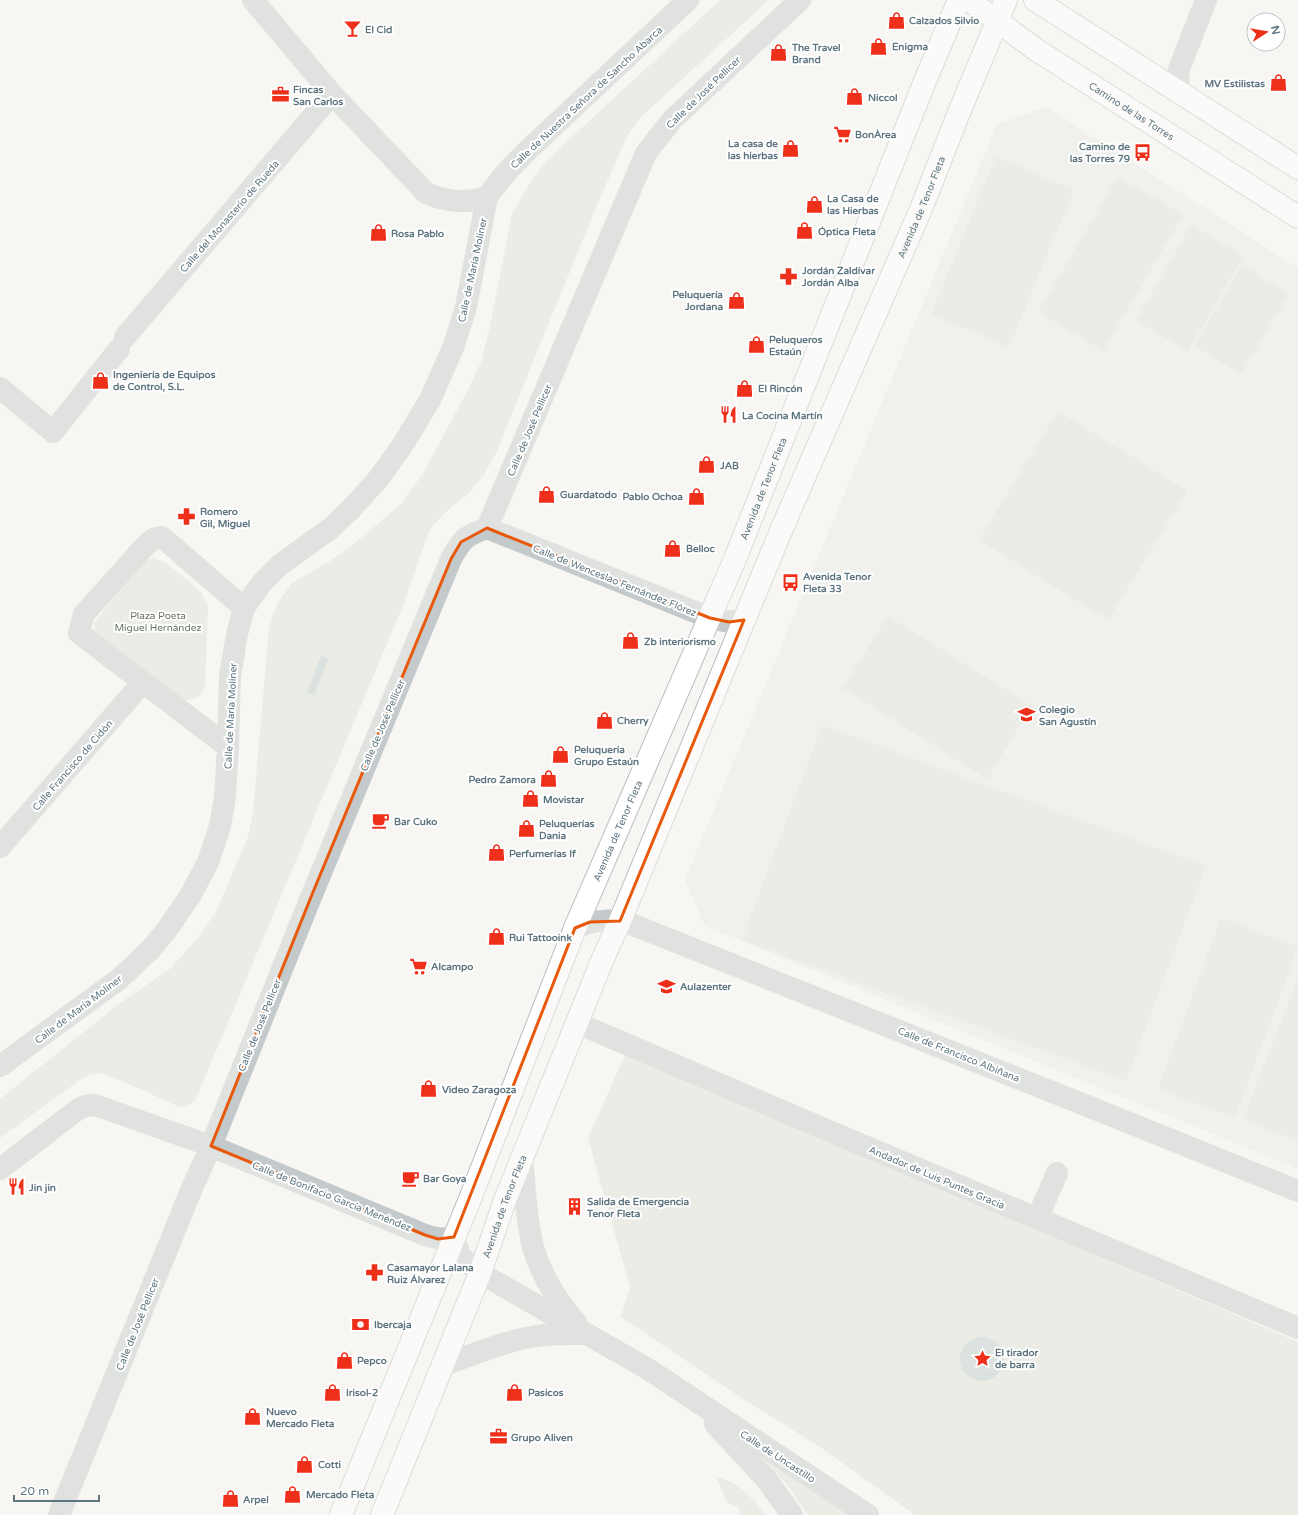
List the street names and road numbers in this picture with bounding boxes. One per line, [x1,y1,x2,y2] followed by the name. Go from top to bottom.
[508,24,665,171] street label: Calle de Nuestra Señora de Sancho Abarca
[664,54,743,131] street label: Calle de José Pellicer
[1086,80,1176,143] street label: Camino de las Torres
[895,155,948,260] street label: Avenida de Tenor Fleta
[178,158,282,275] street label: Calle del Monasterio de Rueda
[456,217,490,323] street label: Calle de María Moliner
[505,382,555,478] street label: Calle de José Pellicer
[738,436,790,542] street label: Avenida de Tenor Fleta
[531,542,698,619] street label: Calle de Wenceslao Fernández Flórez
[222,662,240,769] street label: Calle de María Moliner
[358,677,408,773] street label: Calle de José Pellicer
[30,718,115,813] street label: Calle Francisco de Cidón
[591,779,645,884] street label: Avenida de Tenor Fleta
[33,973,125,1047] street label: Calle de María Moliner
[236,977,284,1073] street label: Calle de José Pellicer
[896,1025,1021,1085] street label: Calle de Francisco Albiñana
[867,1144,1006,1212] street label: Andador de Luis Puntes Gracia
[481,1153,530,1260] street label: Avenida de Tenor Fleta
[250,1159,413,1234] street label: Calle de Bonifacio García Menéndez
[114,1276,162,1372] street label: Calle de José Pellicer
[738,1428,817,1486] street label: Calle de Uncastillo

